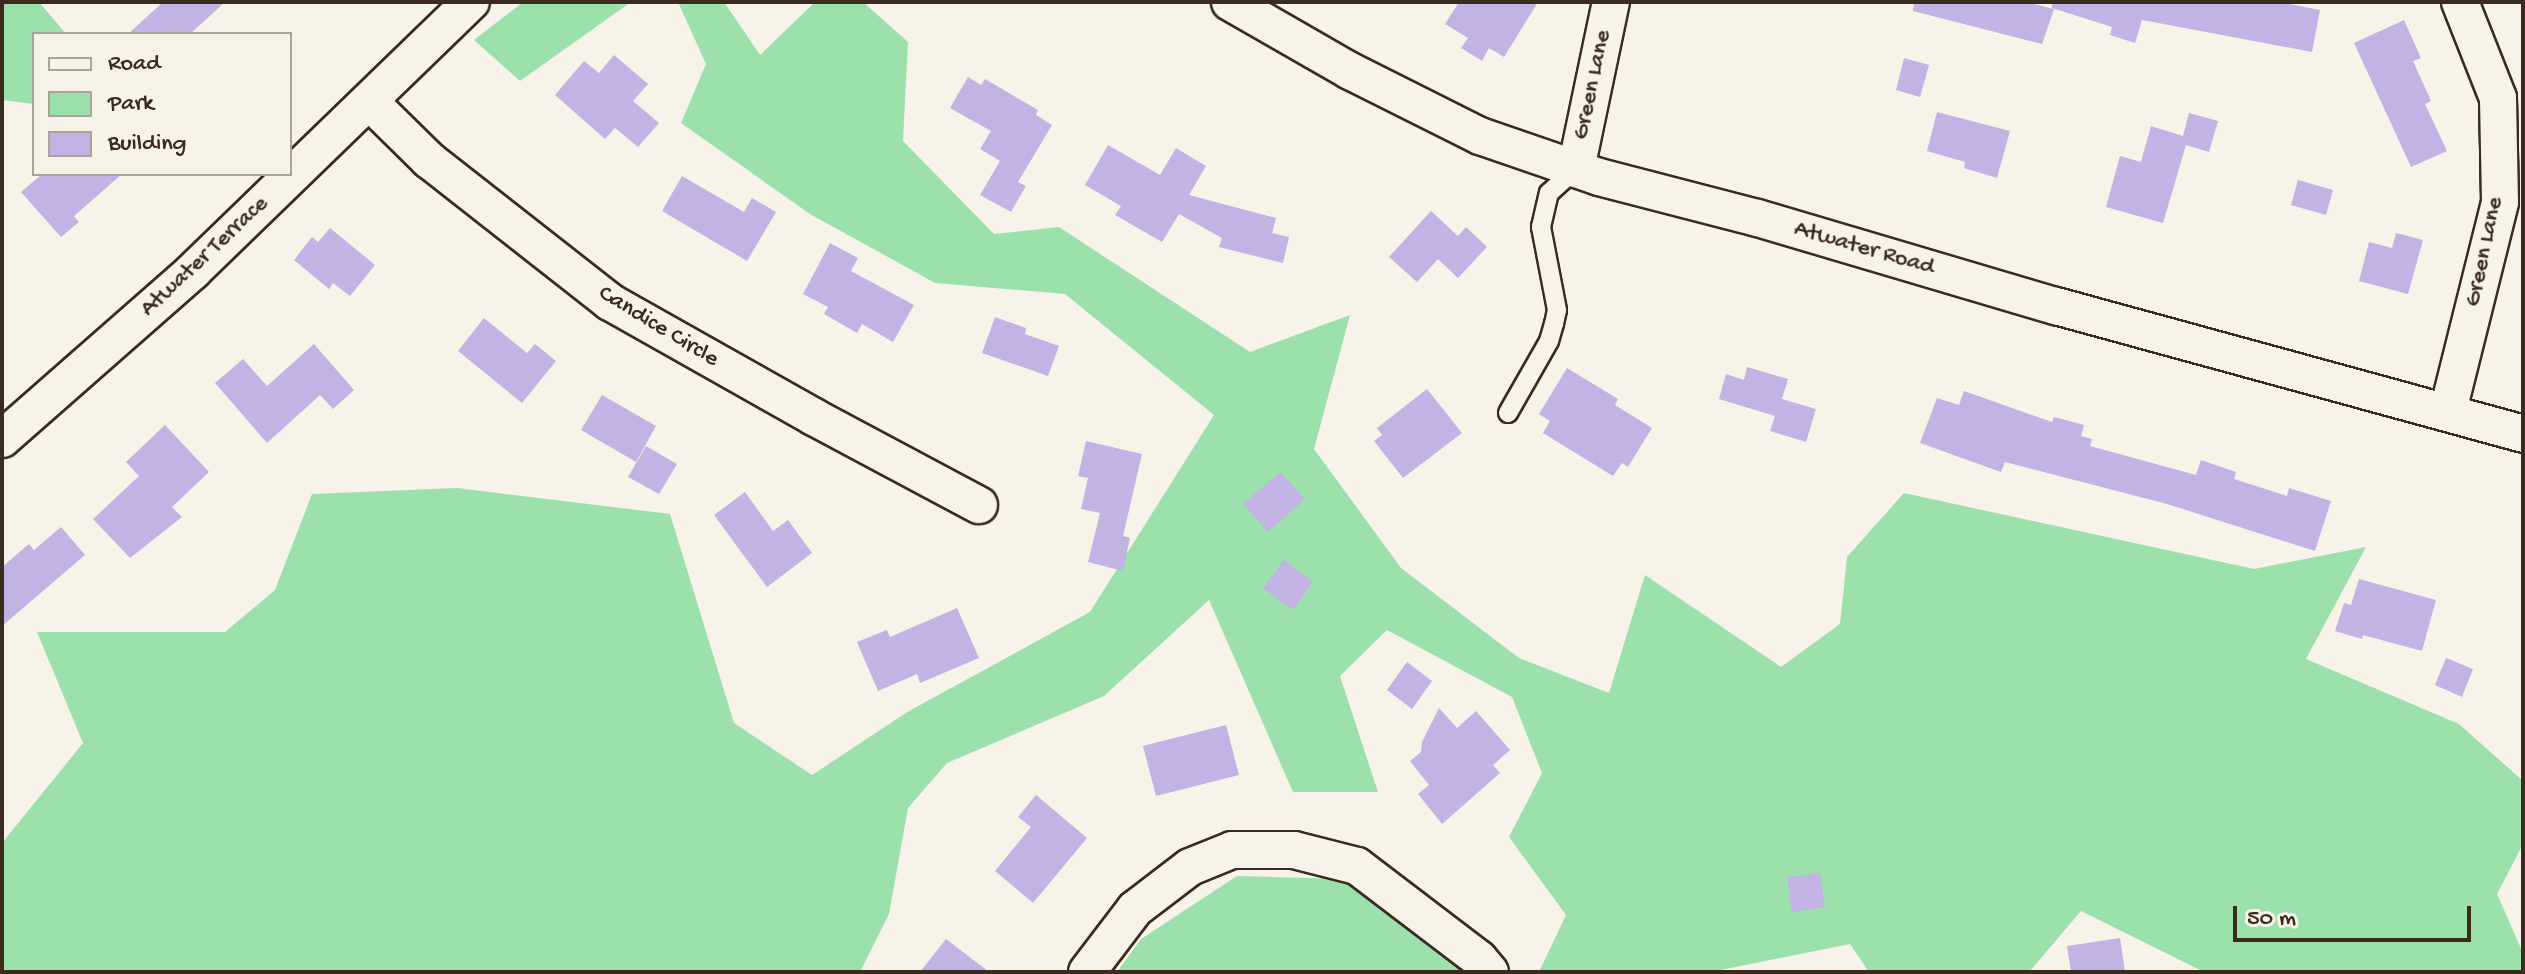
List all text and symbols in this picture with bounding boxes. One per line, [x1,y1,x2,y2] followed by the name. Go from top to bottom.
[1567,28,1619,142] street label: Green Lane
[32,32,292,176] legend
[108,50,160,79] text: Road
[108,90,154,119] text: Park
[108,130,186,159] text: Building
[135,190,275,324] street label: Atwater Terrace
[2459,195,2511,309] street label: Green Lane
[1791,215,1937,283] street label: Atwater Road
[592,280,724,374] street label: Candice Circle
[2237,890,2475,940] scale bar
[2247,905,2296,934] text: 50 m

